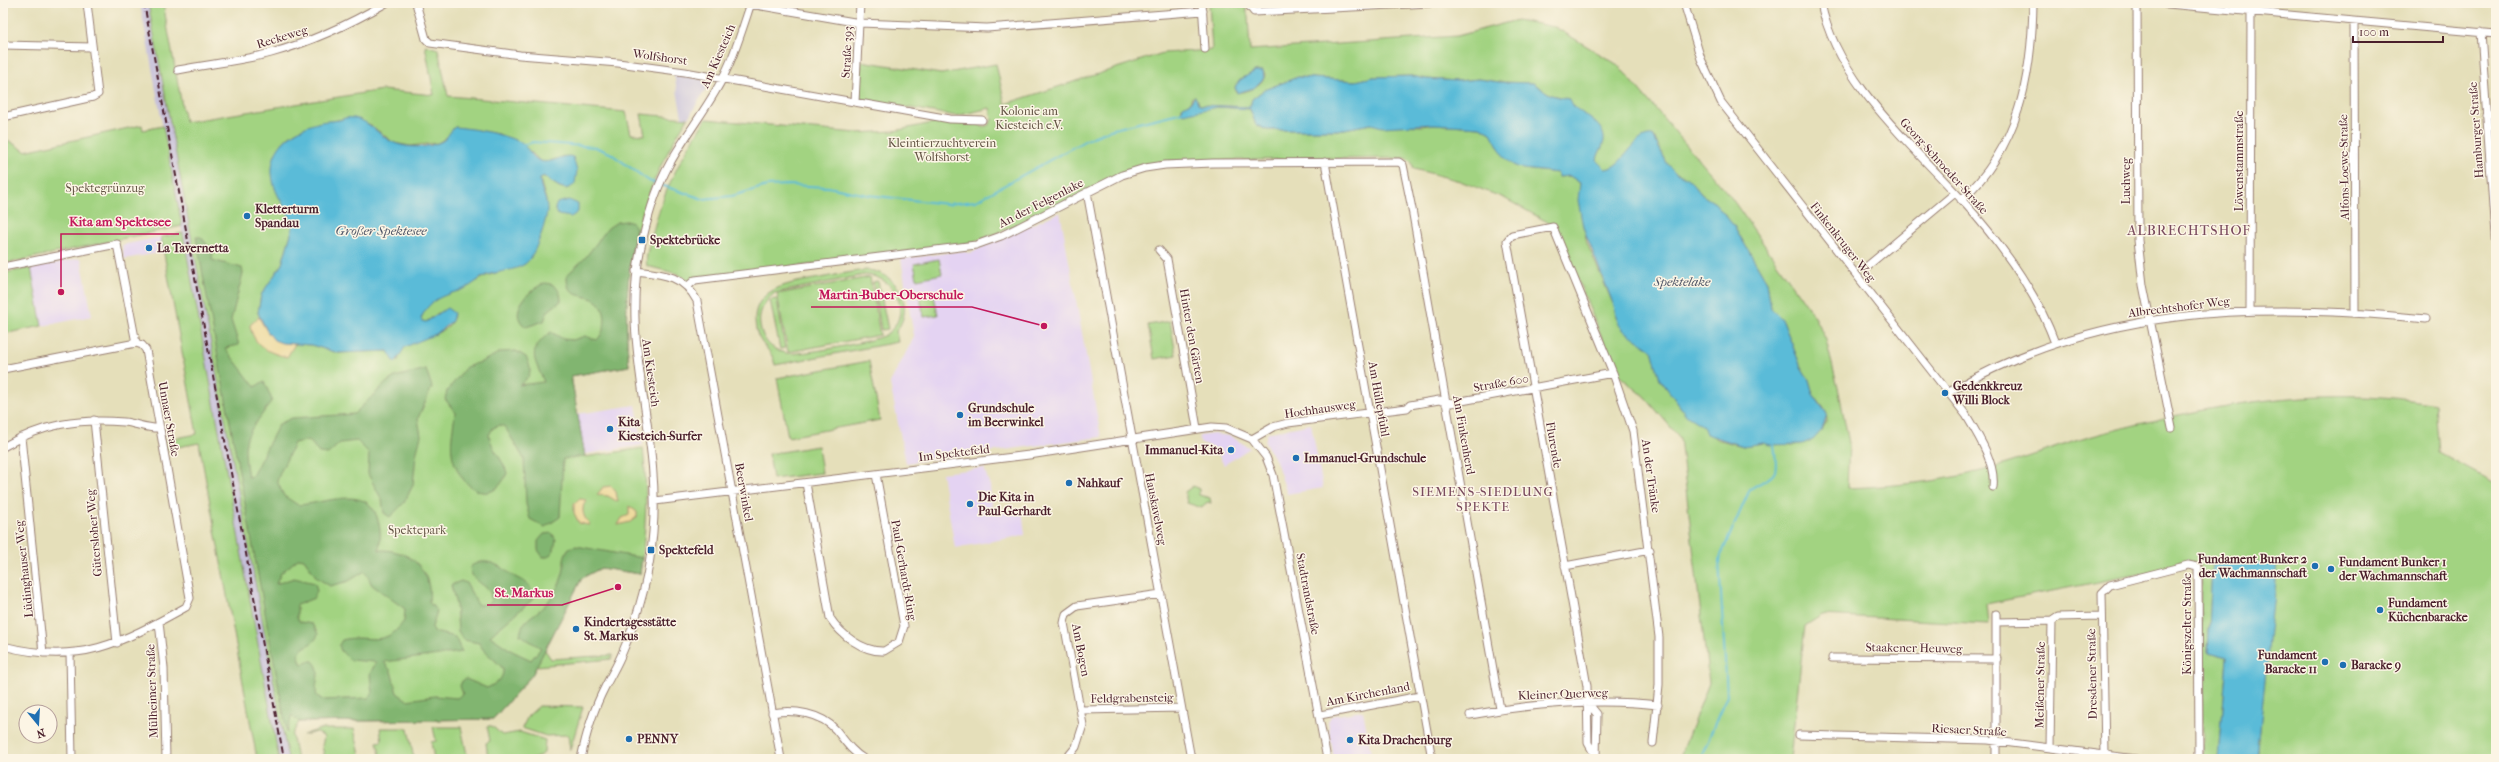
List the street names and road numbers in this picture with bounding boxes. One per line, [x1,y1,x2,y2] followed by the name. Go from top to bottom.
[255,22,310,51] street label: Reckeweg
[697,22,738,91] street label: Am Kiesteich
[839,25,855,79] street label: Straße 393
[631,46,689,68] street label: Wolfshorst
[2466,81,2486,179] street label: Hamburger Straße
[2232,111,2246,211] street label: Löwenstammstraße
[2336,114,2352,221] street label: Alfons-Loewe-Straße
[1897,115,1991,217] street label: Georg-Schroeder-Straße
[2119,157,2133,204] street label: Luchweg
[995,176,1086,231] street label: An der Felgenlake
[1808,199,1879,285] street label: Finkenkruger Weg
[1177,287,1207,385] street label: Hinter den Gärten
[2126,294,2231,320] street label: Albrechtshofer Weg
[639,337,663,408] street label: Am Kiesteich
[1365,359,1393,438] street label: Am Hüllepfuhl
[1472,371,1530,395] street label: Straße 600
[156,380,183,458] street label: Unnaer Straße
[1450,393,1478,476] street label: Am Finkenherd
[1283,397,1357,421] street label: Hochhausweg
[1543,421,1565,469] street label: Flurende
[1639,437,1663,514] street label: An der Tränke
[918,442,991,464] street label: Im Spektefeld
[732,461,756,523] street label: Beerwinkel
[1142,472,1170,547] street label: Hauskavelweg
[83,488,105,577] street label: Gütersloher Weg
[12,519,36,618] street label: Lüdinghauser Weg
[888,519,920,622] street label: Paul-Gerhardt-Ring
[1293,552,1323,636] street label: Stadtrandstraße
[2180,573,2194,675] street label: Königszelter Straße
[1069,621,1093,678] street label: Am Bogen
[2084,628,2100,720] street label: Dresdener Straße
[1865,640,1963,656] street label: Staakener Heuweg
[2032,641,2048,729] street label: Meißener Straße
[143,644,161,738] street label: Mülheimer Straße
[1324,679,1411,709] street label: Am Kirchenland
[1518,685,1609,703] street label: Kleiner Querweg
[1090,690,1174,706] street label: Feldgrabensteig
[1931,721,2007,739] street label: Riesaer Straße

